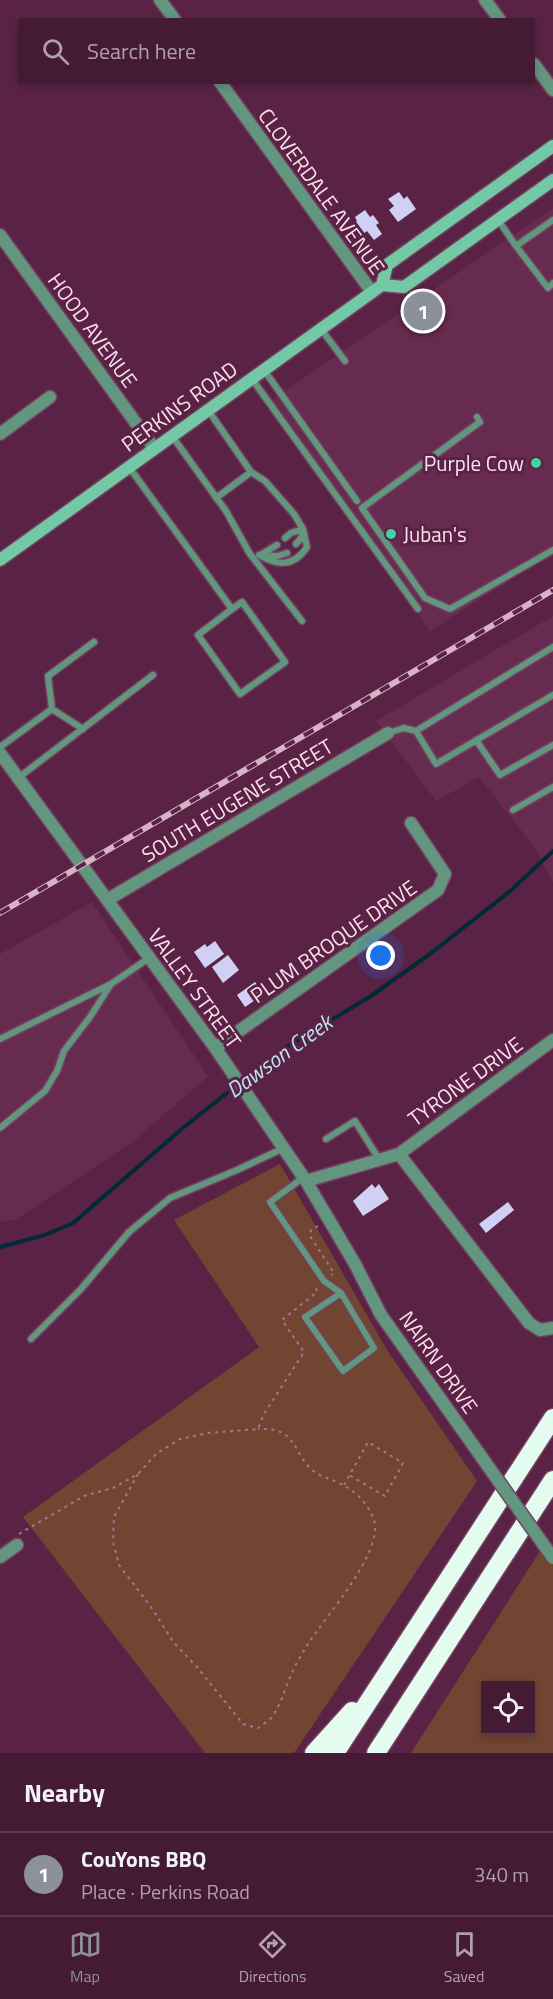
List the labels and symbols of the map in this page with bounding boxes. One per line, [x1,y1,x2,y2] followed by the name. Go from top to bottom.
[251,101,393,281] street label: CLOVERDALE AVENUE
[40,266,146,394] street label: HOOD AVENUE
[404,288,442,334] pin: 1
[114,353,244,459] street label: PERKINS ROAD
[424,447,524,479] place label: Purple Cow
[529,456,543,470] marker: Purple Cow
[403,518,467,550] place label: Juban's
[384,527,398,541] marker: Juban's
[135,730,339,870] street label: SOUTH EUGENE STREET
[243,871,423,1011] street label: PLUM BROQUE DRIVE
[140,921,250,1055] street label: VALLEY STREET
[366,941,395,970] your location
[219,1004,341,1106] water label: Dawson Creek
[401,1028,529,1134] street label: TYRONE DRIVE
[392,1304,486,1420] street label: NAIRN DRIVE

